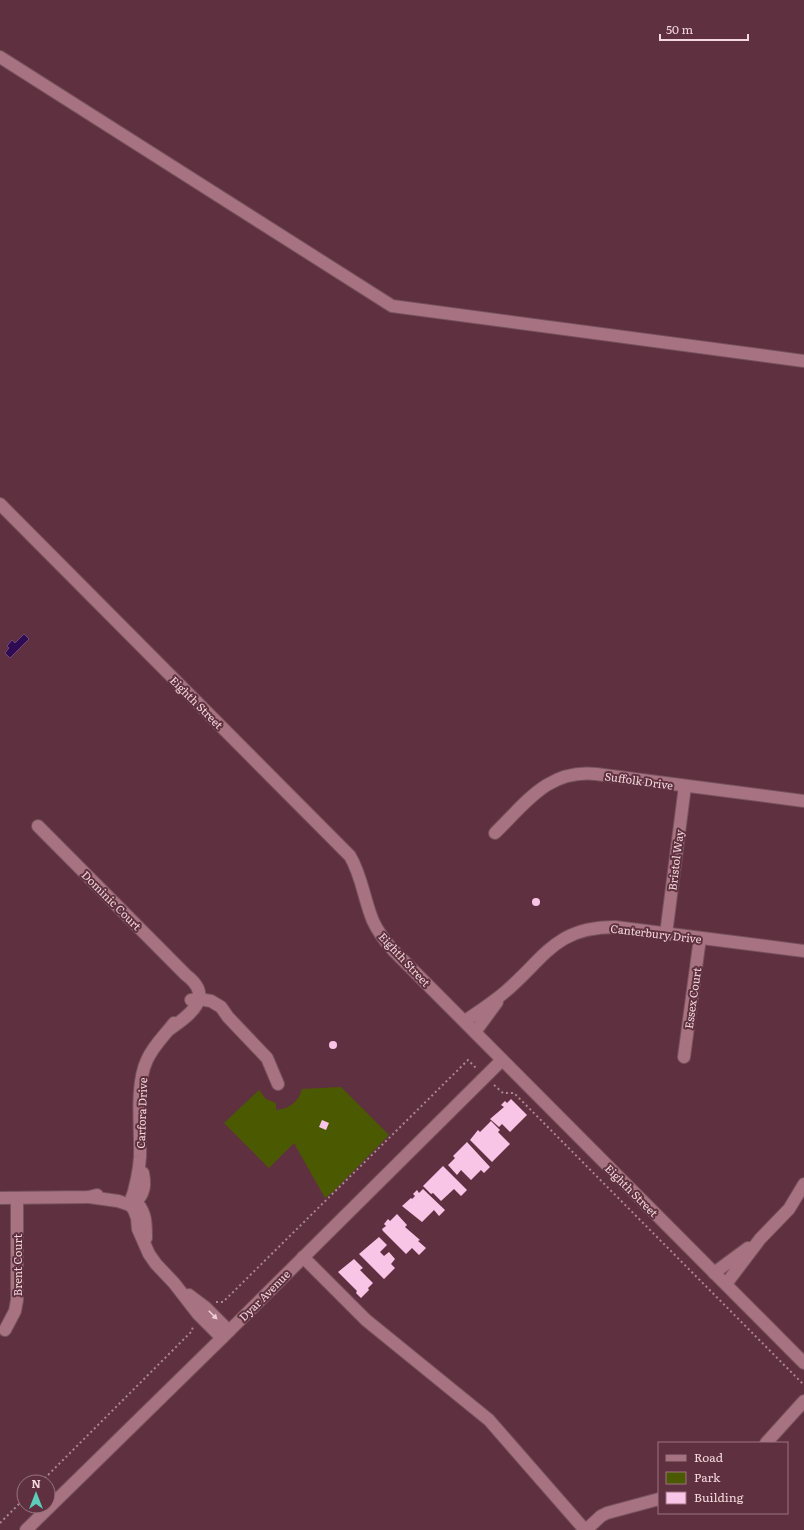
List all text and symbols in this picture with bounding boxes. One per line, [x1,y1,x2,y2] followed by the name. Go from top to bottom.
[660,16,748,42] scale bar
[666,20,693,38] text: 50 m
[167,672,227,732] street label: Eighth Street
[604,767,675,793] street label: Suffolk Drive
[663,828,687,891] street label: Bristol Way
[79,867,146,934] street label: Dominic Court
[610,919,703,947] street label: Canterbury Drive
[376,928,435,990] street label: Eighth Street
[680,966,704,1030] street label: Essex Court
[132,1077,150,1149] street label: Carfora Drive
[602,1160,662,1220] street label: Eighth Street
[9,1233,25,1296] street label: Brent Court
[235,1266,293,1324] street label: Dyar Avenue
[208,1310,218,1320] one-way arrow
[658,1442,788,1514] legend
[694,1448,724,1466] text: Road
[694,1468,721,1486] text: Park
[16,1474,56,1514] north arrow
[31,1475,41,1491] text: N
[694,1488,744,1506] text: Building

